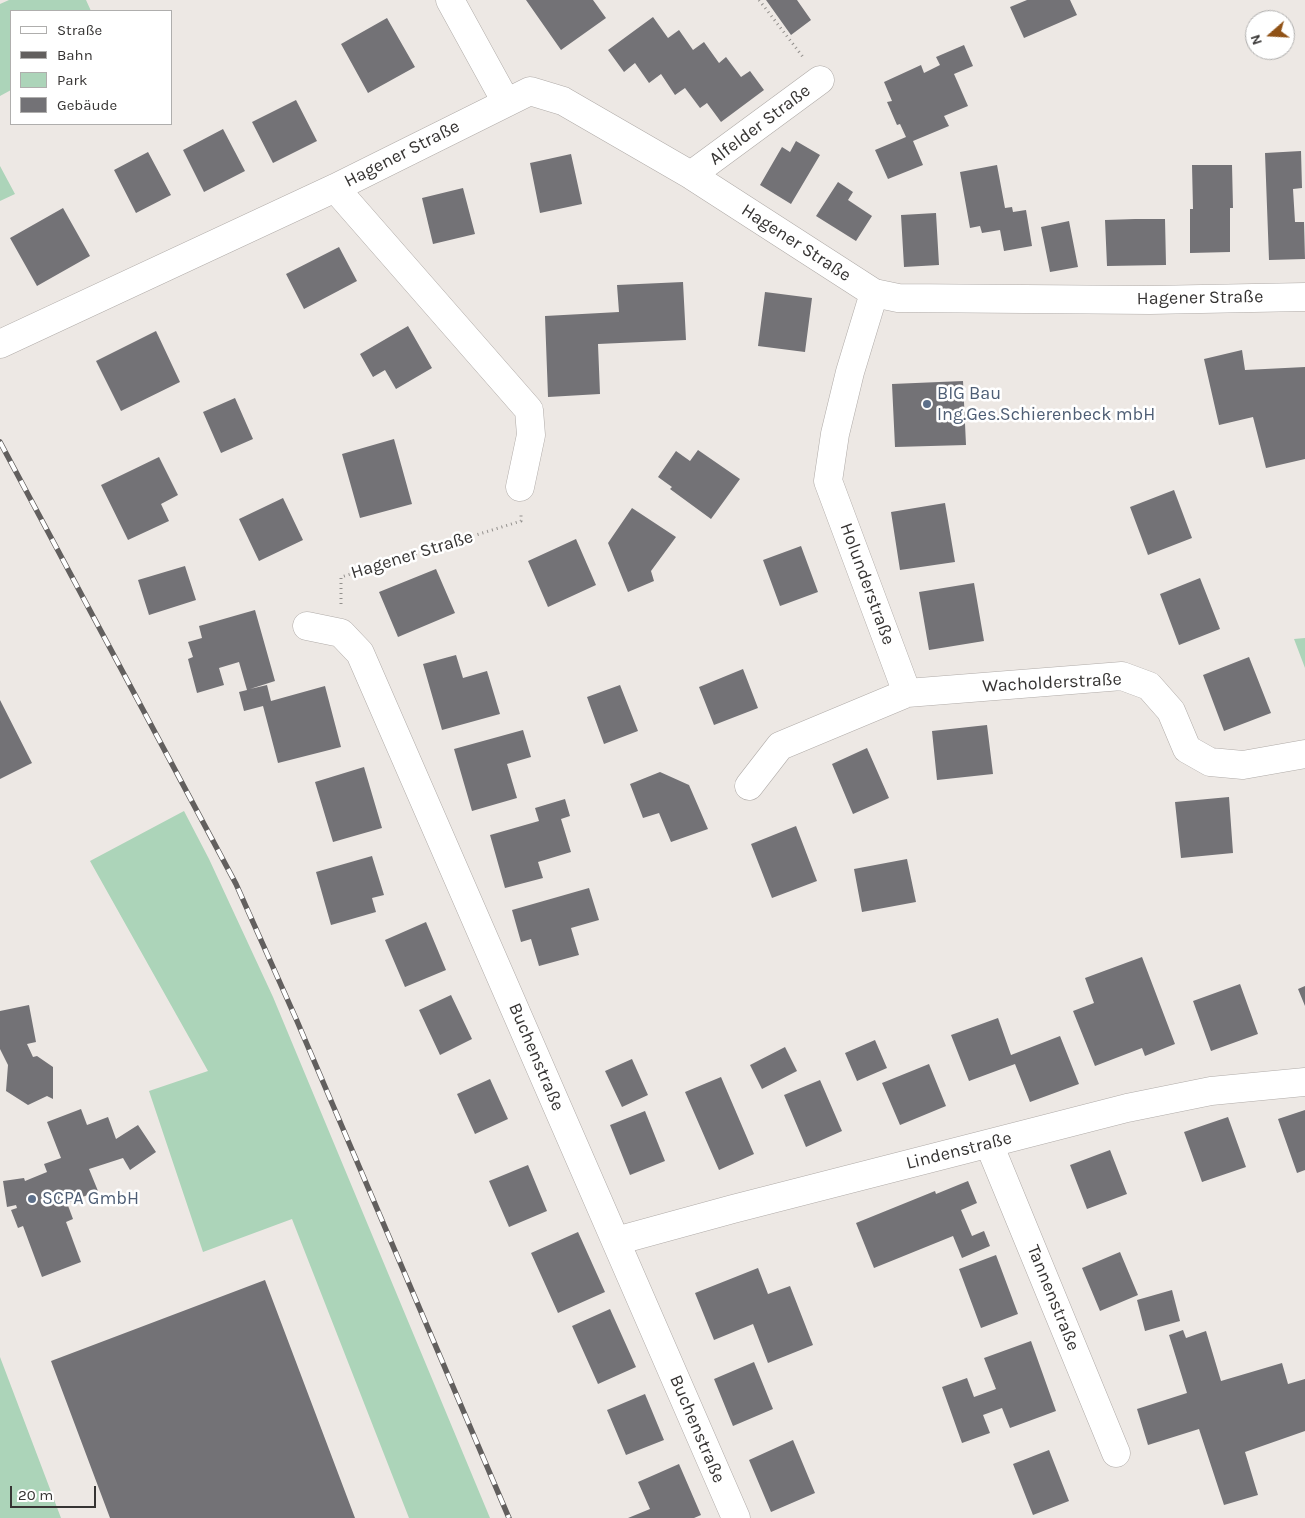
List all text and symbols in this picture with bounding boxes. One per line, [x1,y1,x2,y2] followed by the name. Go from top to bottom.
[10,10,172,125] legend
[1245,10,1295,60] north arrow
[57,21,102,39] text: Straße
[1247,32,1266,47] text: N
[57,46,93,64] text: Bahn
[57,71,87,89] text: Park
[705,80,815,170] street label: Alfelder Straße
[57,96,117,114] text: Gebäude
[341,116,463,192] street label: Hagener Straße
[737,199,855,287] street label: Hagener Straße
[1137,286,1263,310] street label: Hagener Straße
[937,383,1155,426] place label: BIG Bau Ing.Ges.Schierenbeck mbH
[921,398,933,410] marker: BIG Bau Ing.Ges.Schierenbeck mbH
[835,520,899,648] street label: Holunderstraße
[348,526,476,584] street label: Hagener Straße
[982,669,1122,697] street label: Wacholderstraße
[504,1000,568,1114] street label: Buchenstraße
[904,1127,1014,1175] street label: Lindenstraße
[42,1188,139,1210] place label: SCPA GmbH
[26,1193,38,1205] marker: SCPA GmbH
[1022,1242,1084,1354] street label: Tannenstraße
[665,1372,729,1486] street label: Buchenstraße
[12,1476,99,1508] scale bar
[18,1486,53,1504] text: 20 m

